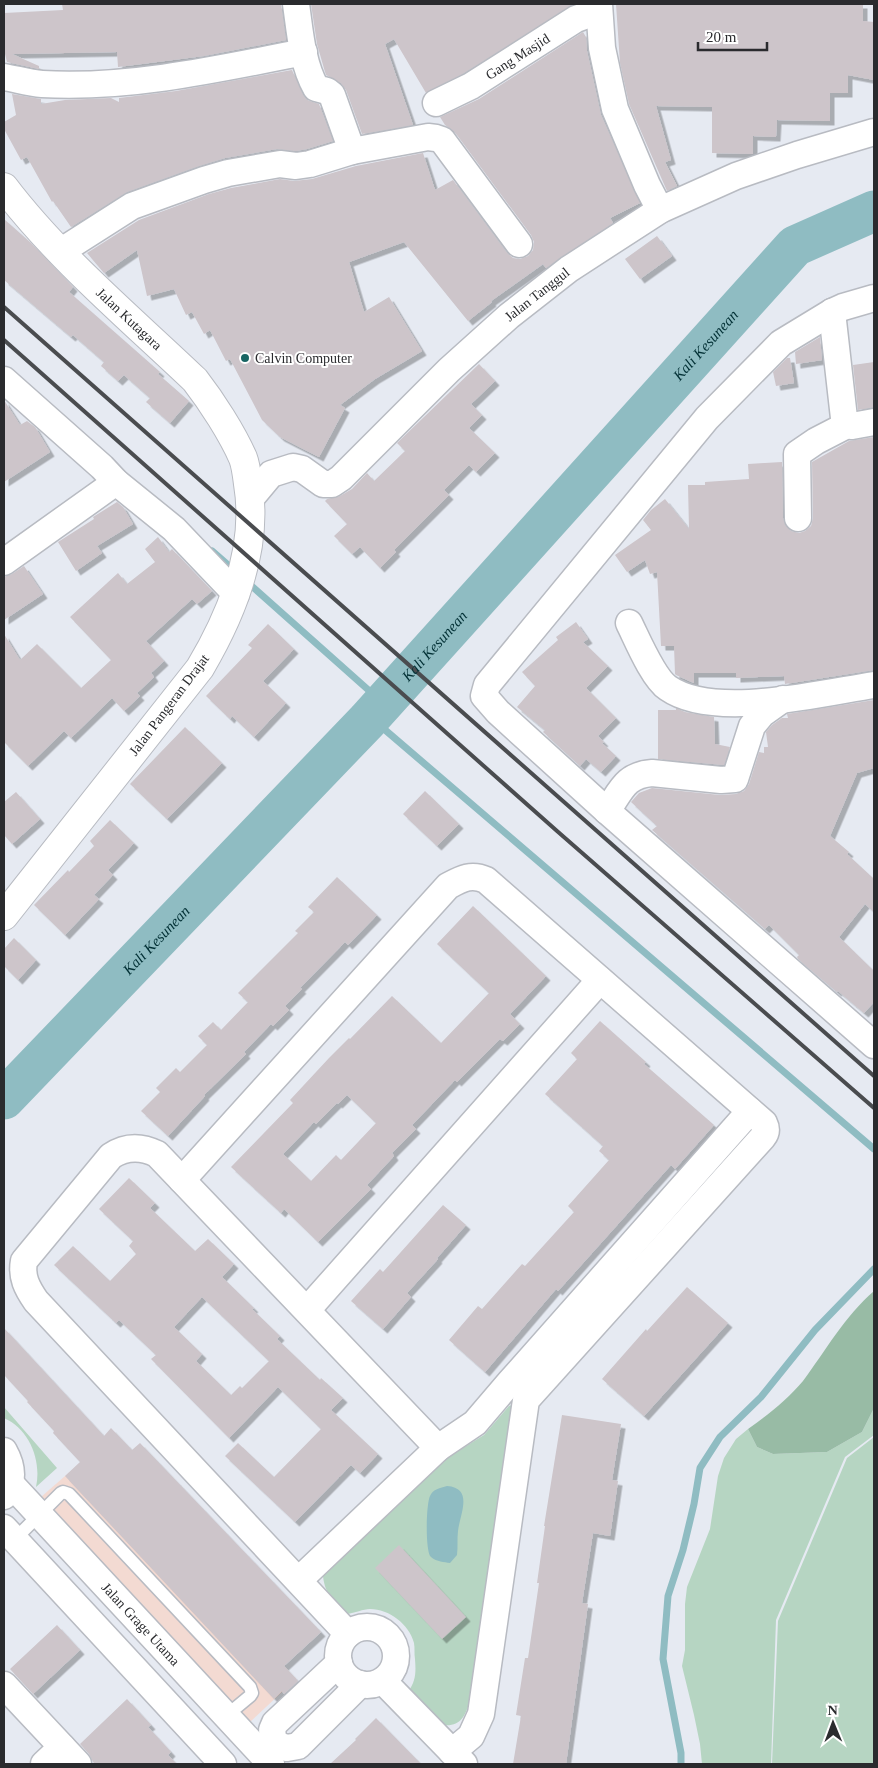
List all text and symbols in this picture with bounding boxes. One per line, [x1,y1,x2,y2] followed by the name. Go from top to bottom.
[698,20,767,52] scale bar
[706,29,737,45] text: 20 m
[483,30,552,82] street label: Gang Masjid
[501,264,572,324] street label: Jalan Tanggul
[94,285,166,353] street label: Jalan Kutagara
[669,307,741,384] water label: Kali Kesunean
[255,351,352,366] place label: Calvin Computer
[239,352,251,364] marker: Calvin Computer
[398,608,470,685] water label: Kali Kesunean
[126,651,212,759] street label: Jalan Pangeran Drajat
[119,903,193,979] water label: Kali Kesunean
[99,1580,184,1669] street label: Jalan Grage Utama
[808,1698,858,1748] north arrow
[828,1703,838,1718] text: N

